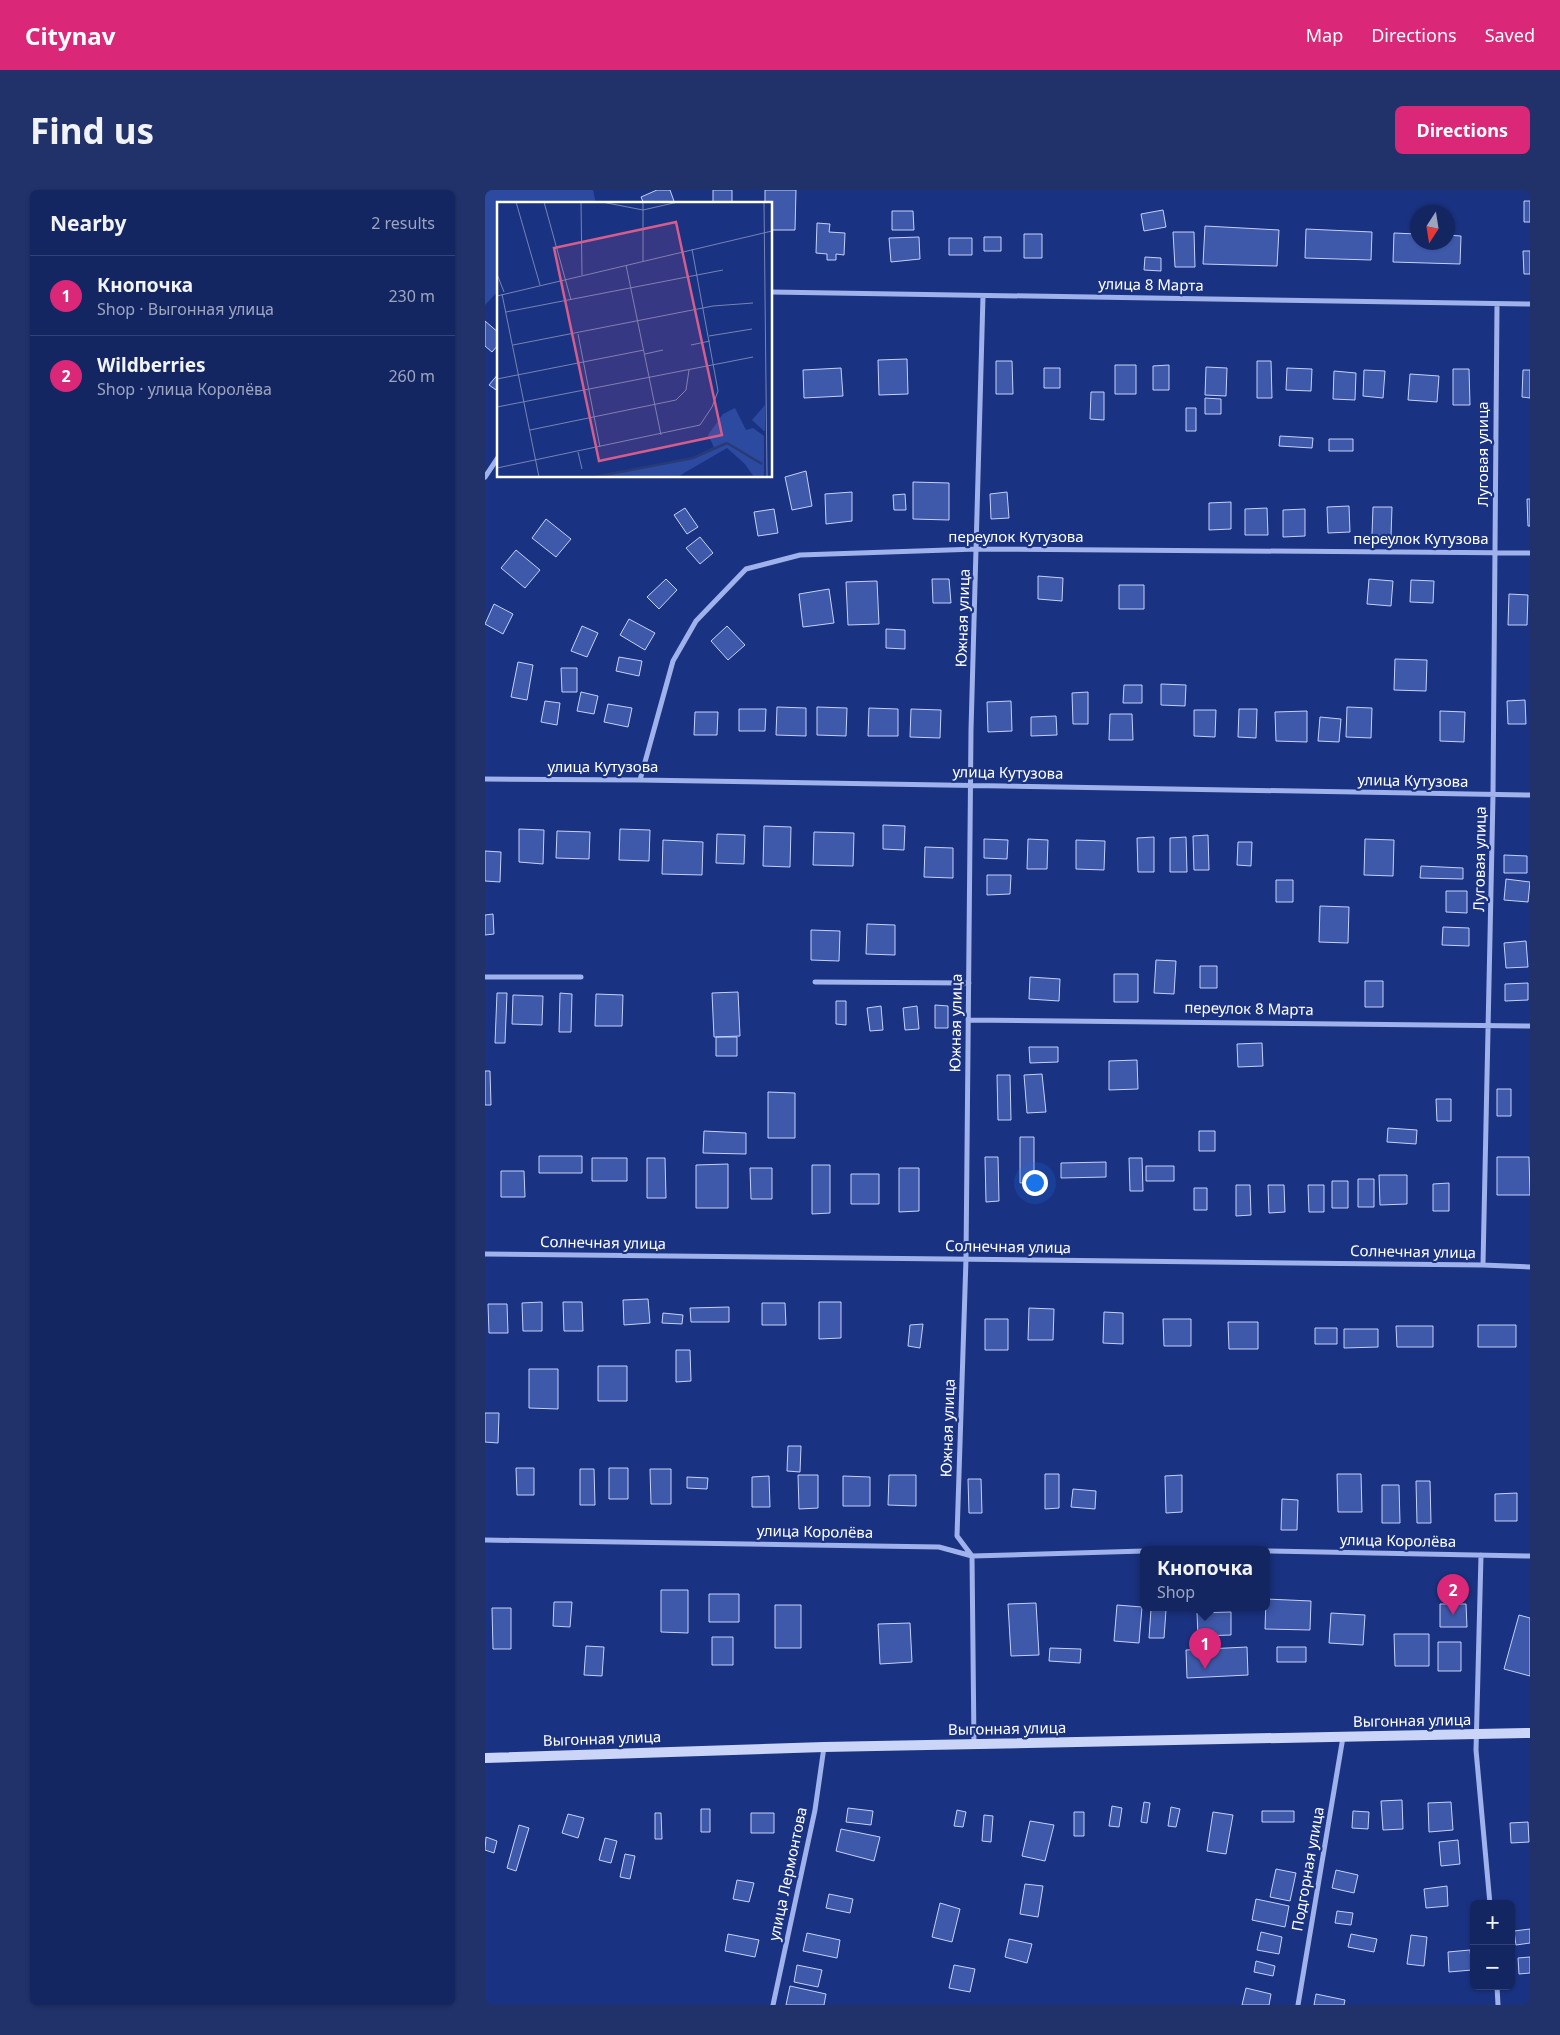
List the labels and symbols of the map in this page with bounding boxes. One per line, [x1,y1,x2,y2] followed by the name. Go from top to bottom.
[497,202,773,478] inset map
[1410,205,1455,250] north arrow
[1098,273,1204,295] street label: улица 8 Марта
[1472,401,1492,507] street label: Луговая улица
[948,526,1084,546] street label: переулок Кутузова
[1353,528,1489,548] street label: переулок Кутузова
[950,568,974,668] street label: Южная улица
[548,756,658,776] street label: улица Кутузова
[952,761,1064,783] street label: улица Кутузова
[1357,769,1469,791] street label: улица Кутузова
[1468,806,1490,912] street label: Луговая улица
[944,973,966,1073] street label: Южная улица
[1184,997,1314,1019] street label: переулок 8 Марта
[1022,1170,1048,1196] your location
[540,1231,666,1253] street label: Солнечная улица
[945,1235,1071,1257] street label: Солнечная улица
[1350,1240,1476,1262] street label: Солнечная улица
[935,1378,959,1478] street label: Южная улица
[757,1520,873,1542] street label: улица Королёва
[1340,1529,1456,1551] street label: улица Королёва
[1437,1574,1469,1615] pin: 2
[1189,1628,1221,1669] pin: 1
[1353,1709,1471,1731] street label: Выгонная улица
[948,1717,1066,1739] street label: Выгонная улица
[542,1726,661,1750] street label: Выгонная улица
[763,1805,811,1943] street label: улица Лермонтова
[1286,1805,1328,1933] street label: Подгорная улица

